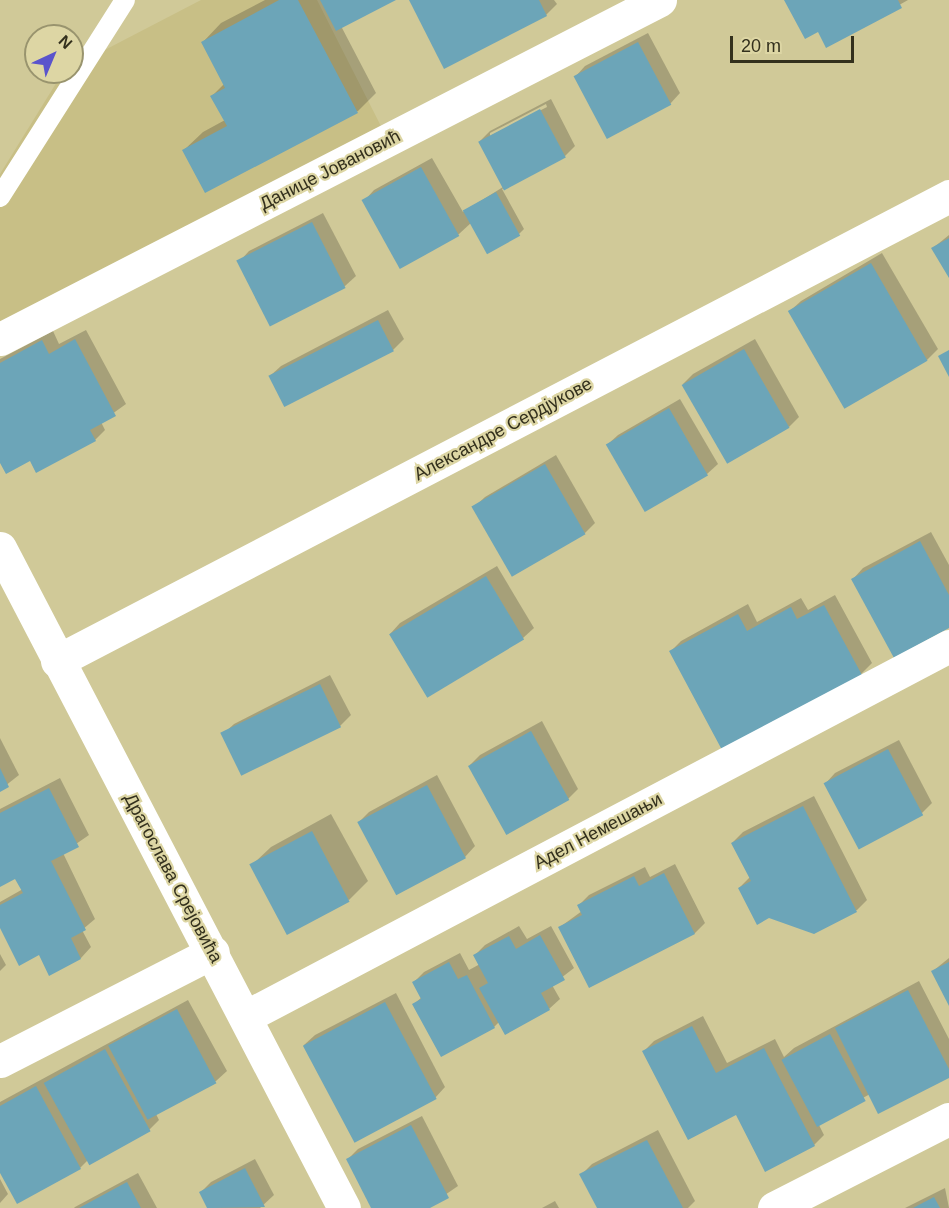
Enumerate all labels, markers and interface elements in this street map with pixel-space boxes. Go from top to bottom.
north arrow [24,24,84,84]
scale bar [733,24,858,62]
text: N [55,32,76,52]
text: 20 m [741,36,781,56]
street label: Данице Јовановић [256,125,404,215]
street label: Александре Сердјукове [410,373,596,485]
street label: Адел Немешањи [530,788,666,874]
street label: Драгослава Срејовића [119,790,227,966]

